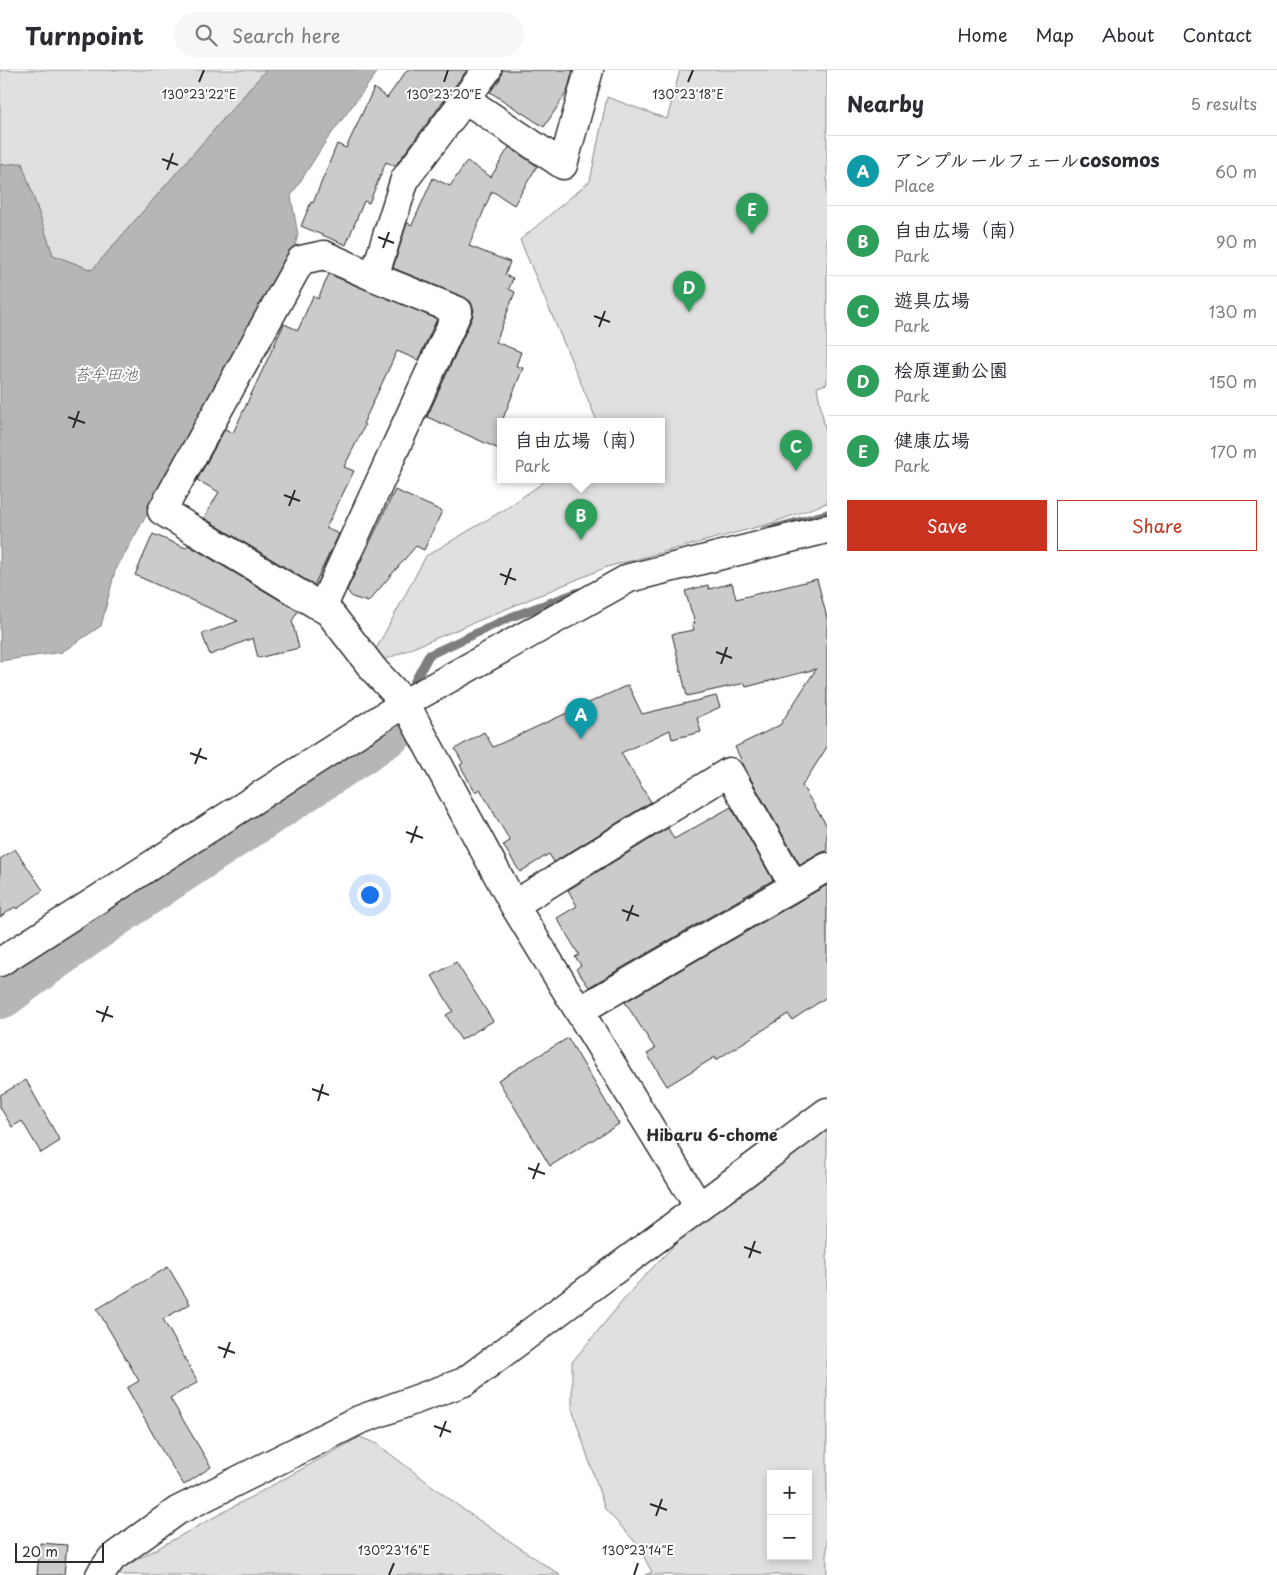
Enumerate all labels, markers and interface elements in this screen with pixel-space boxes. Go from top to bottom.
search box [174,12,524,57]
text: Turnpoint [25,17,144,53]
icon: search [192,21,220,49]
text: Search here [232,21,341,49]
text: Home [957,21,1007,48]
text: Map [1035,21,1074,48]
text: About [1102,21,1154,48]
text: Contact [1182,21,1252,48]
text: 130°23'22"E [162,85,236,103]
text: 130°23'20"E [406,85,482,103]
text: 130°23'18"E [652,85,724,103]
text: Nearby [847,87,924,119]
text: 5 results [1190,91,1257,115]
text: アンプルールフェールcosomos [894,145,1160,173]
text: A [857,159,869,183]
text: 60 m [1215,159,1257,183]
text: Place [894,173,935,197]
pin: E [736,193,768,234]
text: 自由広場（南） [894,215,1027,243]
text: B [858,229,868,253]
text: 90 m [1216,229,1257,253]
text: Park [894,243,930,267]
pin: D [673,271,705,312]
text: 遊具広場 [894,285,970,313]
text: C [857,299,869,323]
text: 130 m [1209,299,1257,323]
text: Park [894,313,930,337]
text: 桧原運動公園 [894,355,1008,383]
water label: 苔牟田池 [74,361,139,385]
text: D [857,369,869,393]
text: 150 m [1209,369,1257,393]
text: Park [894,383,930,407]
popup [497,418,665,483]
text: 自由広場（南） [514,425,648,453]
text: 健康広場 [894,425,970,453]
pin: C [780,430,812,471]
text: E [858,439,868,463]
text: 170 m [1211,439,1257,463]
text: Park [514,453,550,477]
text: Park [894,453,930,477]
pin: B [565,499,597,540]
button: Save [847,500,1047,551]
button: Share [1057,500,1257,551]
pin: A [565,698,597,739]
your location [357,882,383,908]
district label: Hibaru 6-chome [646,1122,778,1146]
map controls [767,1470,812,1560]
button: + [767,1470,812,1515]
button: − [767,1515,812,1560]
scale bar [15,1540,104,1563]
text: 20 m [22,1541,58,1562]
text: 130°23'16"E [358,1541,430,1559]
text: 130°23'14"E [602,1541,674,1559]

